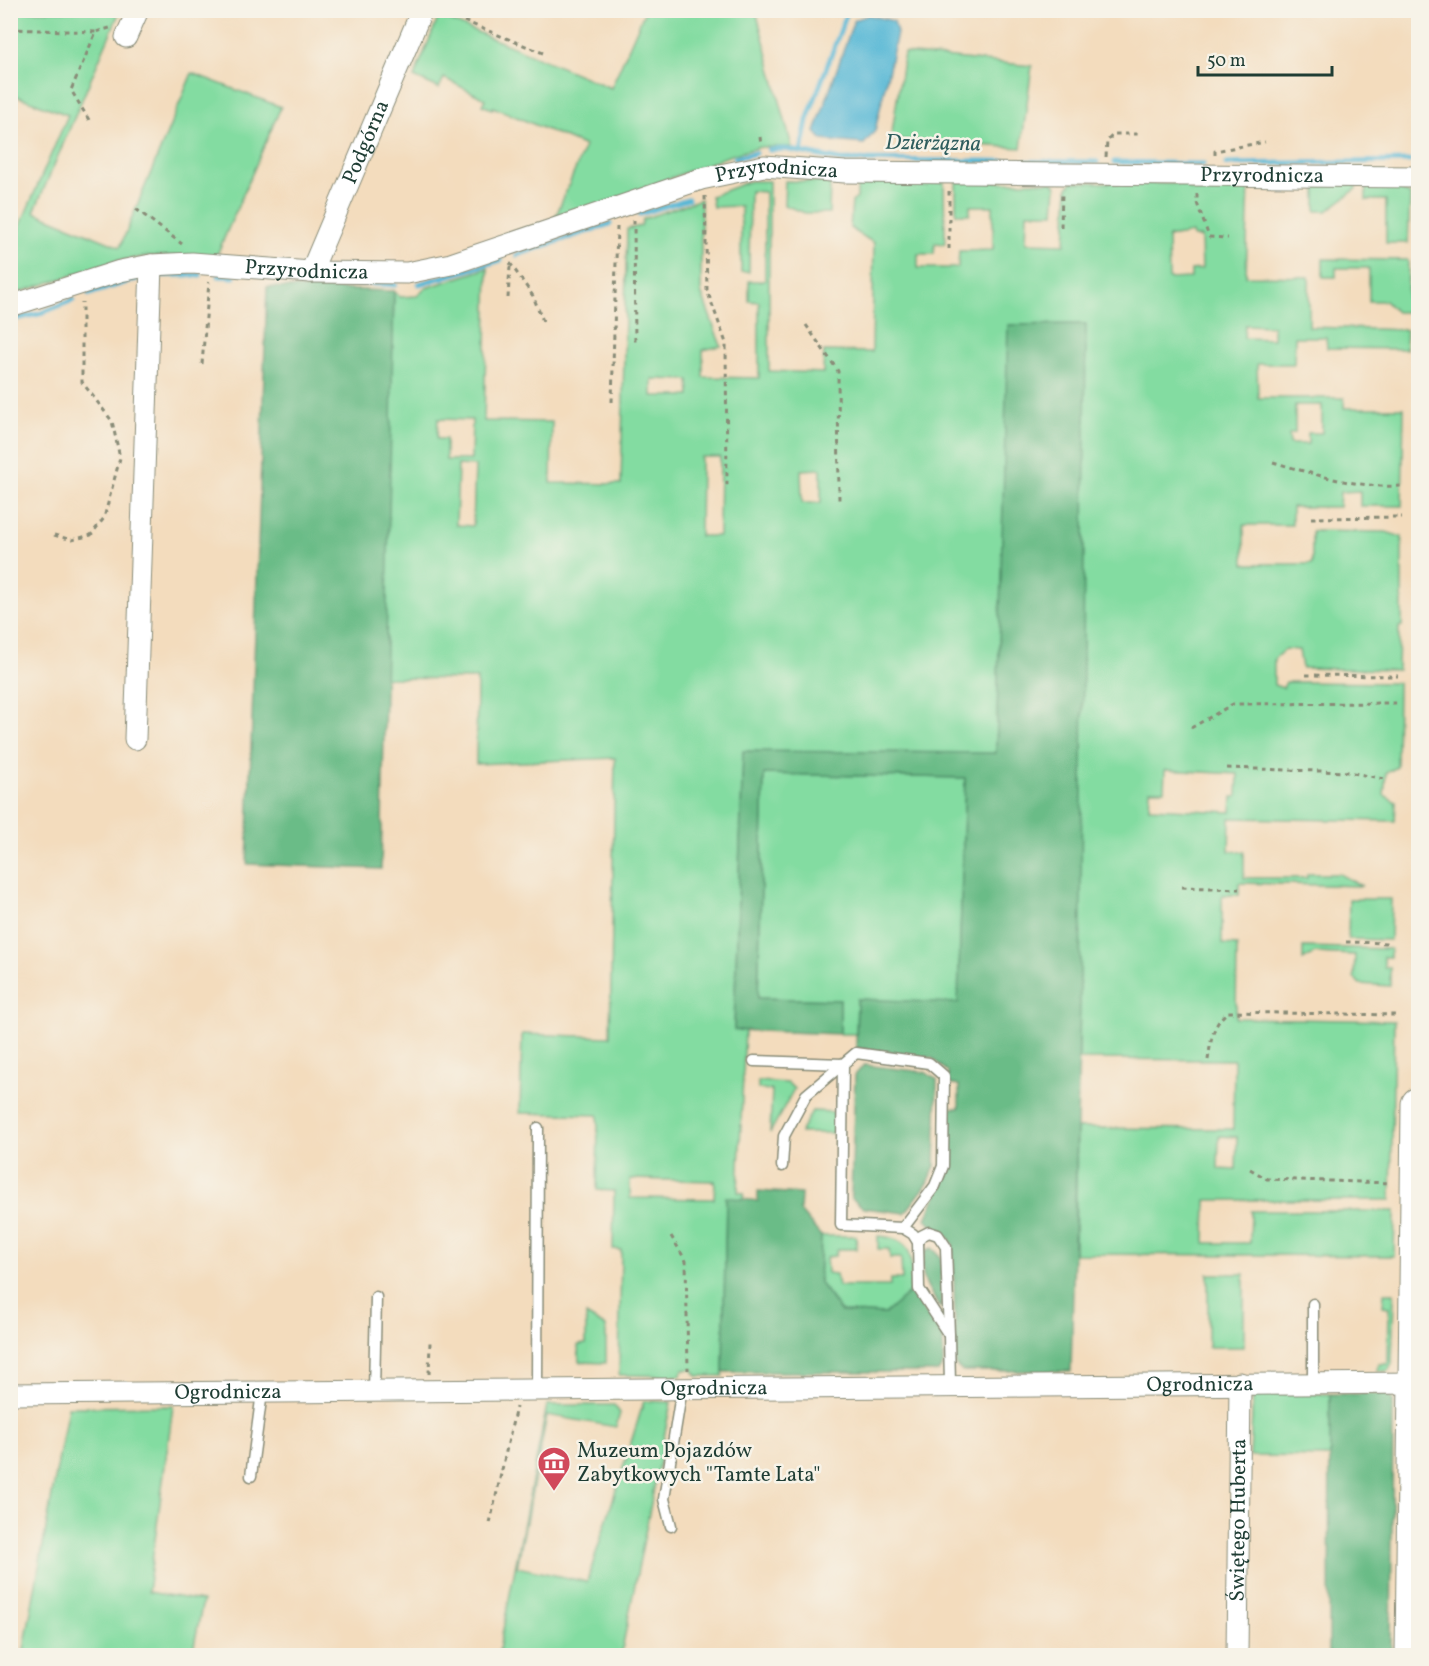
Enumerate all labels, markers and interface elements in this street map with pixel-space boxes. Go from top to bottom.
scale bar [1198,39,1332,77]
text: 50 m [1207,49,1246,74]
street label: Podgórna [335,96,397,189]
water label: Dzierżązna [885,128,981,160]
street label: Przyrodnicza [712,151,839,190]
street label: Przyrodnicza [1200,161,1324,191]
street label: Przyrodnicza [244,253,369,287]
street label: Ogrodnicza [1146,1370,1254,1400]
street label: Ogrodnicza [660,1374,768,1403]
street label: Ogrodnicza [174,1377,282,1407]
place label: Muzeum Pojazdów Zabytkowych "Tamte Lata" [577,1437,820,1490]
street label: Świętego Huberta [1223,1438,1254,1602]
museum icon: Muzeum Pojazdów Zabytkowych "Tamte Lata" [536,1445,572,1492]

